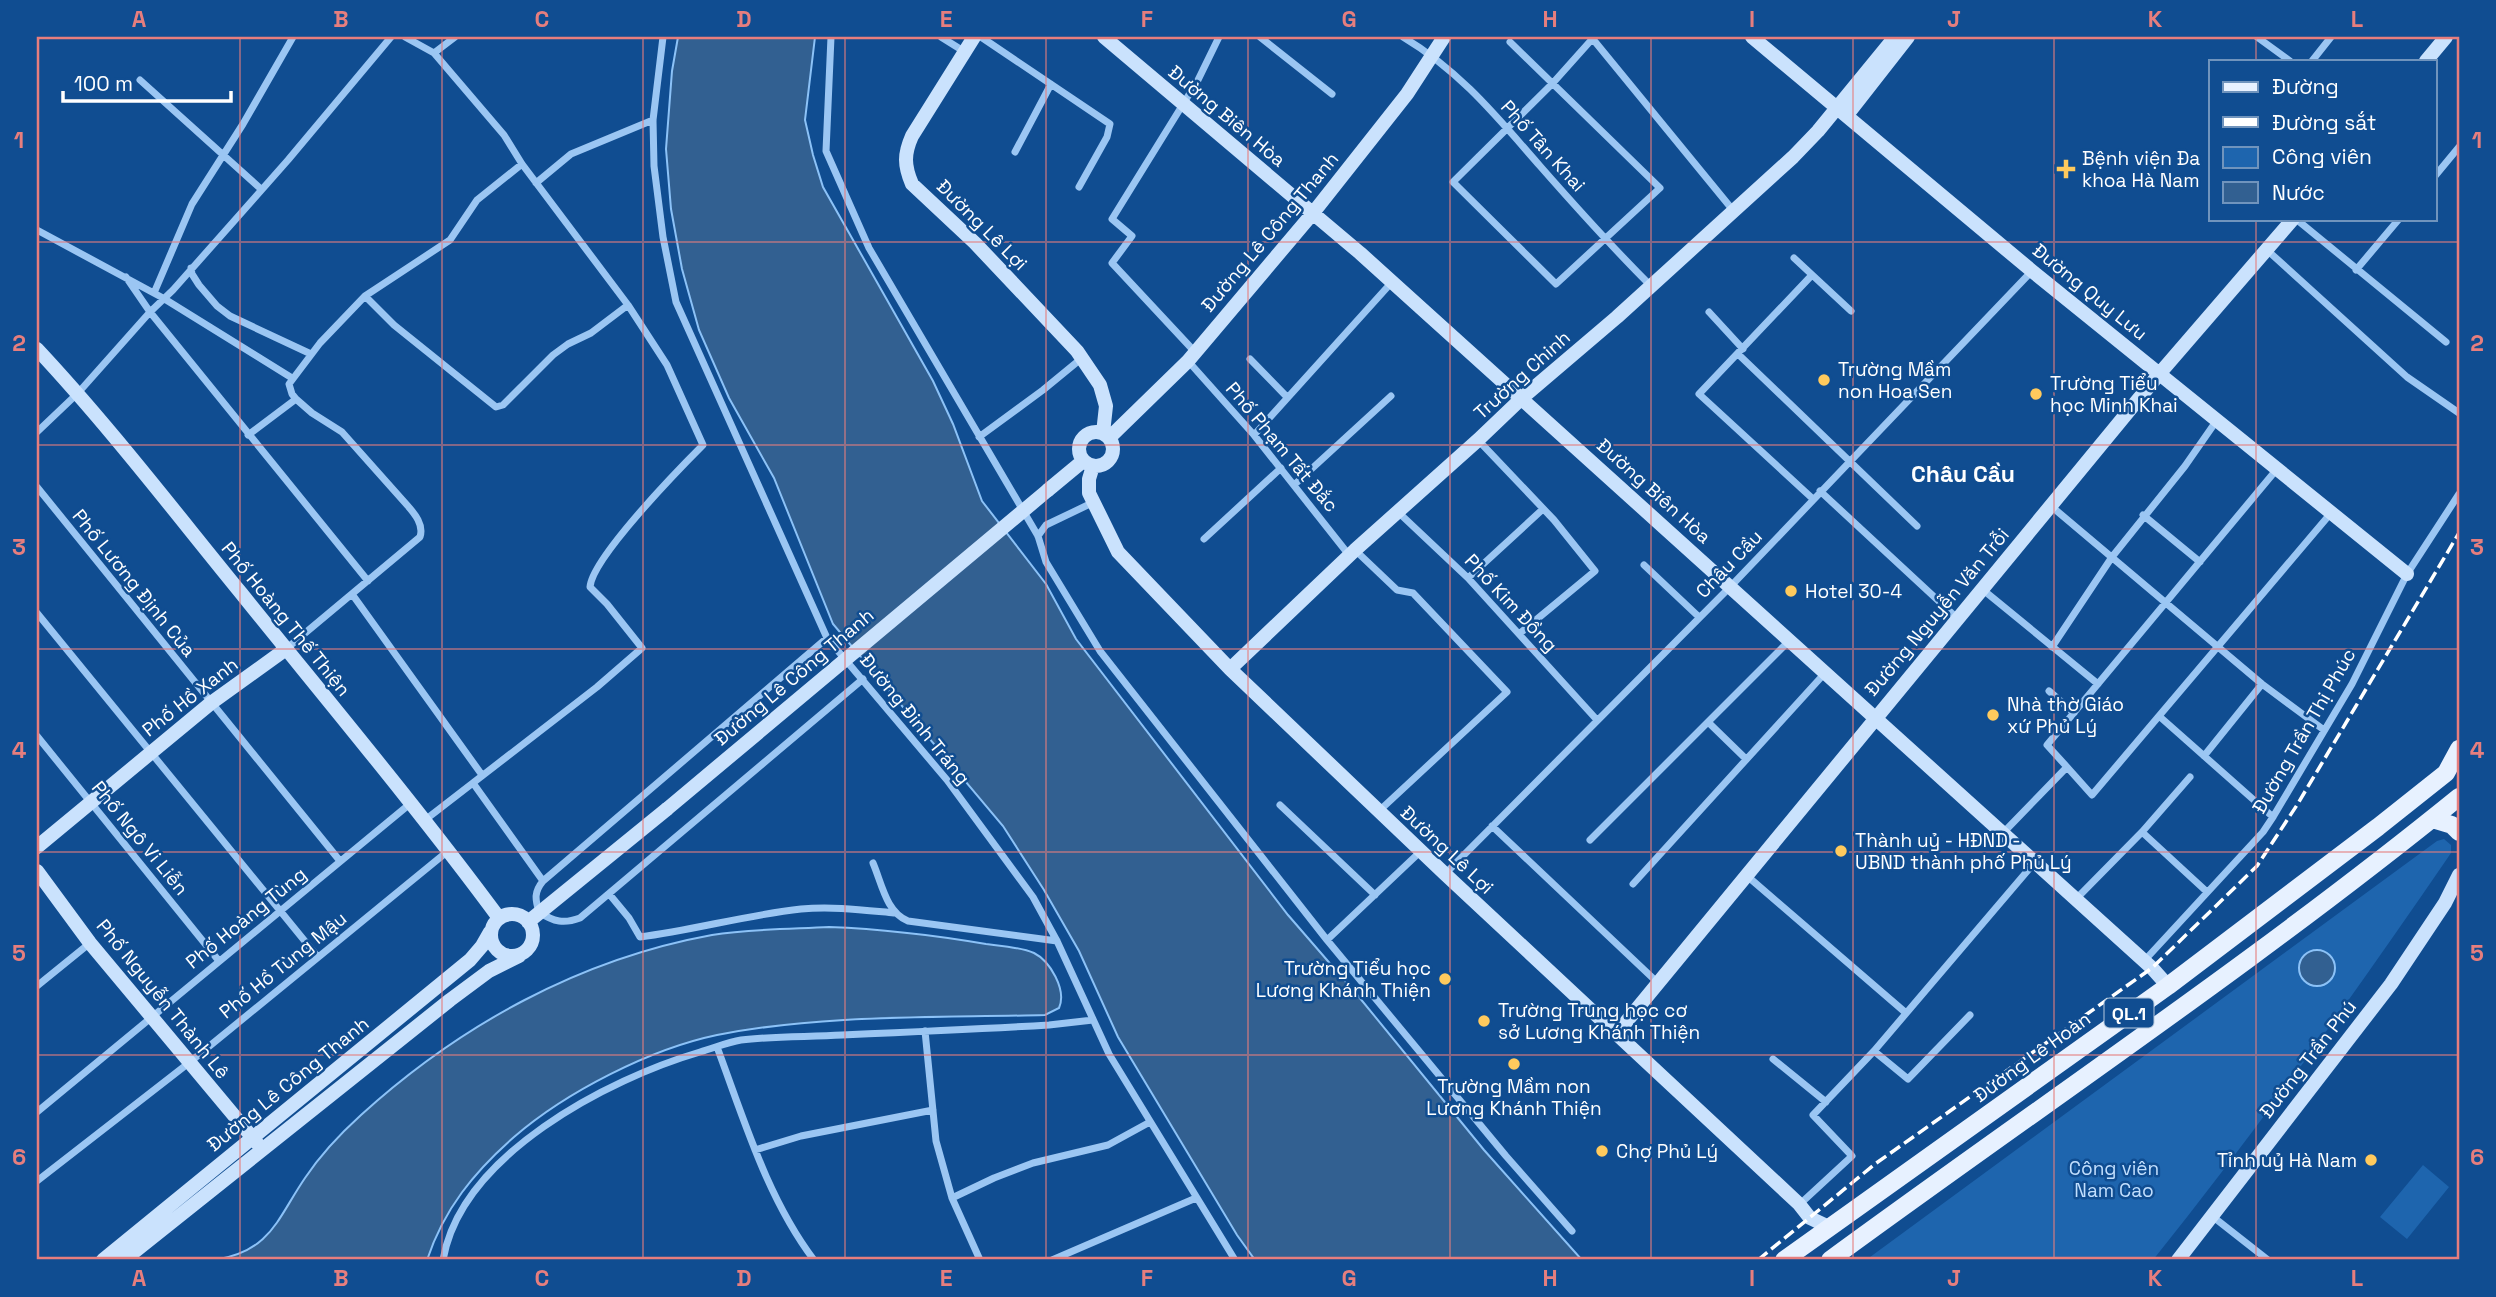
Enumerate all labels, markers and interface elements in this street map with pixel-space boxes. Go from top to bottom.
text: A [132,4,147,34]
text: B [333,4,349,34]
text: C [535,4,549,34]
text: D [736,4,752,34]
text: E [940,4,952,34]
text: F [1141,4,1153,34]
text: G [1341,4,1357,34]
text: H [1542,4,1558,34]
text: I [1749,4,1755,34]
text: J [1947,4,1961,34]
text: K [2148,4,2163,34]
text: L [2351,4,2363,34]
scale bar [63,60,231,104]
street label: Đường Biên Hòa [1163,60,1291,172]
legend [2209,60,2436,220]
text: 100 m [74,70,133,97]
text: Đường [2272,73,2339,100]
street label: Phố Tân Khai [1495,95,1591,197]
text: Đường sắt [2272,109,2376,136]
text: 1 [14,125,24,155]
text: 1 [2472,125,2482,155]
text: Công viên [2272,143,2372,170]
place label: Bệnh viện Đa khoa Hà Nam [2082,146,2200,193]
street label: Đường Lê Công Thanh [1196,147,1344,317]
marker: Bệnh viện Đa khoa Hà Nam [2056,159,2076,179]
street label: Đường Lê Lợi [931,174,1033,276]
text: Nước [2272,179,2325,206]
street label: Đường Quy Lưu [2027,238,2153,346]
street label: Trường Chinh [1469,325,1575,425]
text: 2 [12,328,26,358]
text: 2 [2470,328,2484,358]
place label: Trường Mầm non Hoa Sen [1838,357,1952,404]
place label: Trường Tiểu học Minh Khai [2050,371,2178,418]
marker: Trường Mầm non Hoa Sen [1816,372,1832,388]
street label: Phố Phạm Tất Đắc [1220,377,1344,517]
marker: Trường Tiểu học Minh Khai [2028,386,2044,402]
street label: Đường Biên Hòa [1592,433,1716,549]
district label: Châu Cầu [1911,459,2015,489]
street label: Phố Lương Định Của [67,504,201,662]
street label: Đường Nguyễn Văn Trỗi [1859,523,2015,701]
street label: Châu Cầu [1690,525,1768,603]
text: 3 [12,532,26,562]
text: 3 [2470,532,2484,562]
street label: Phố Hoàng Thế Thiện [216,537,356,701]
street label: Phố Kim Đồng [1459,549,1563,657]
place label: Hotel 30-4 [1805,579,1902,604]
marker: Hotel 30-4 [1783,583,1799,599]
street label: Đường Lê Công Thanh [709,603,879,751]
street label: Đường Trần Thị Phúc [2247,644,2361,818]
street label: Đường Đinh Tráng [854,648,976,790]
street label: Phố Hồ Xanh [137,652,243,742]
place label: Nhà thờ Giáo xứ Phủ Lý [2007,692,2124,739]
marker: Nhà thờ Giáo xứ Phủ Lý [1985,707,2001,723]
text: 4 [12,735,27,765]
text: 4 [2470,735,2485,765]
street label: Phố Ngô Vi Liễn [86,776,194,900]
street label: Đường Lê Lợi [1395,800,1499,900]
place label: Thành uỷ - HĐND - UBND thành phố Phủ Lý [1855,828,2072,875]
marker: Thành uỷ - HĐND - UBND thành phố Phủ Lý [1833,843,1849,859]
street label: Phố Hoàng Tùng [181,862,311,974]
street label: Phố Hồ Tùng Mậu [214,906,352,1024]
street label: Phố Nguyễn Thành Lê [91,914,235,1084]
text: 5 [12,938,26,968]
text: 5 [2470,938,2484,968]
place label: Trường Tiểu học Lương Khánh Thiện [1256,956,1431,1003]
marker: Trường Tiểu học Lương Khánh Thiện [1437,971,1453,987]
street label: Đường Trần Phú [2254,995,2362,1123]
place label: Trường Trung học cơ sở Lương Khánh Thiện [1498,998,1700,1045]
road number: QL.1 [2104,998,2154,1028]
street label: Đường Lê Hoàn [1969,1006,2095,1108]
street label: Đường Lê Công Thanh [202,1011,374,1157]
marker: Trường Trung học cơ sở Lương Khánh Thiện [1476,1013,1492,1029]
marker: Trường Mầm non Lương Khánh Thiện [1506,1056,1522,1072]
place label: Trường Mầm non Lương Khánh Thiện [1426,1074,1602,1121]
place label: Chợ Phủ Lý [1616,1139,1718,1164]
text: 6 [12,1142,26,1172]
text: 6 [2470,1142,2484,1172]
marker: Chợ Phủ Lý [1594,1143,1610,1159]
place label: Tỉnh uỷ Hà Nam [2217,1148,2357,1173]
marker: Tỉnh uỷ Hà Nam [2363,1152,2379,1168]
park label: Công viên Nam Cao [2069,1156,2159,1203]
text: A [132,1263,147,1293]
text: B [333,1263,349,1293]
text: C [535,1263,549,1293]
text: D [736,1263,752,1293]
text: E [940,1263,952,1293]
text: F [1141,1263,1153,1293]
text: G [1341,1263,1357,1293]
text: H [1542,1263,1558,1293]
text: I [1749,1263,1755,1293]
text: J [1947,1263,1961,1293]
text: K [2148,1263,2163,1293]
text: L [2351,1263,2363,1293]

